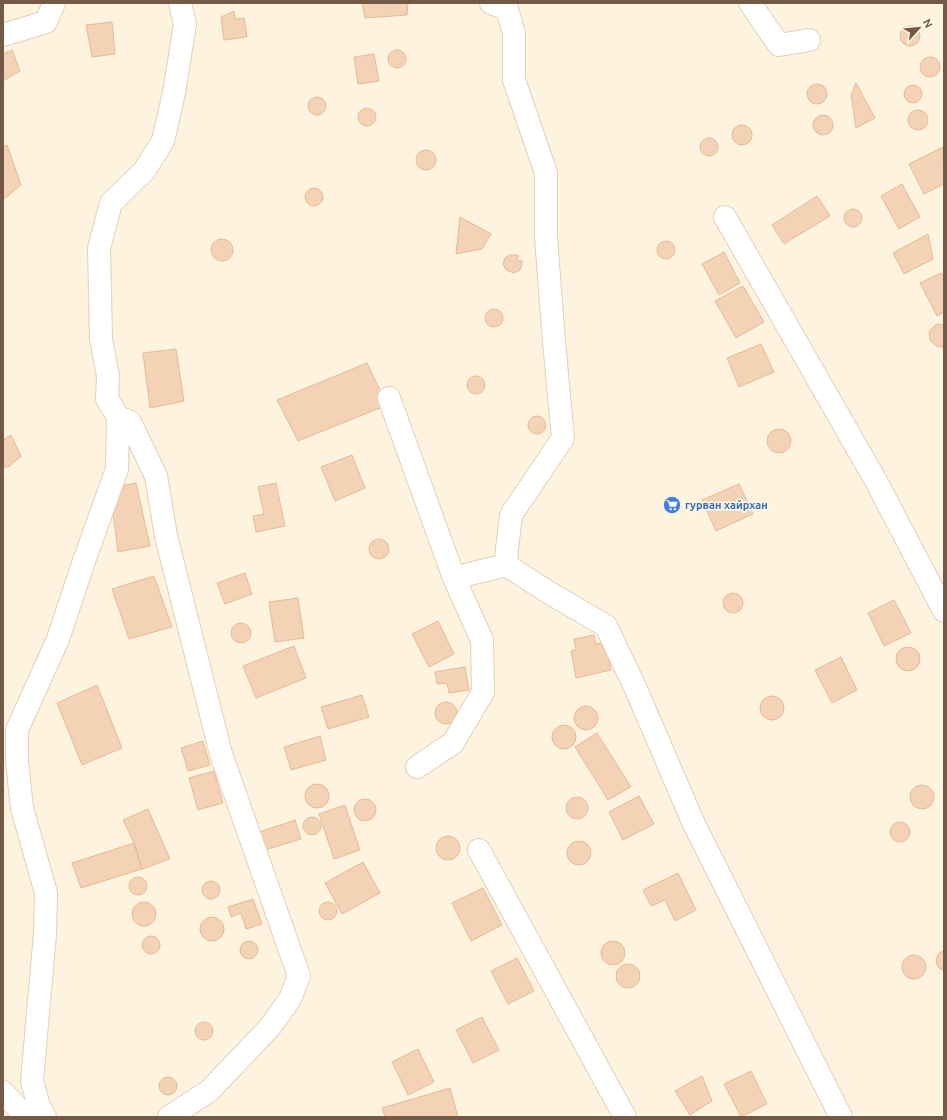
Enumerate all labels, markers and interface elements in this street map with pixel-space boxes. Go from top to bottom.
north arrow [899,8,939,48]
text: N [921,17,935,30]
supermarket icon: гурван хайрхан [662,495,682,515]
place label: гурван хайрхан [685,499,768,511]

